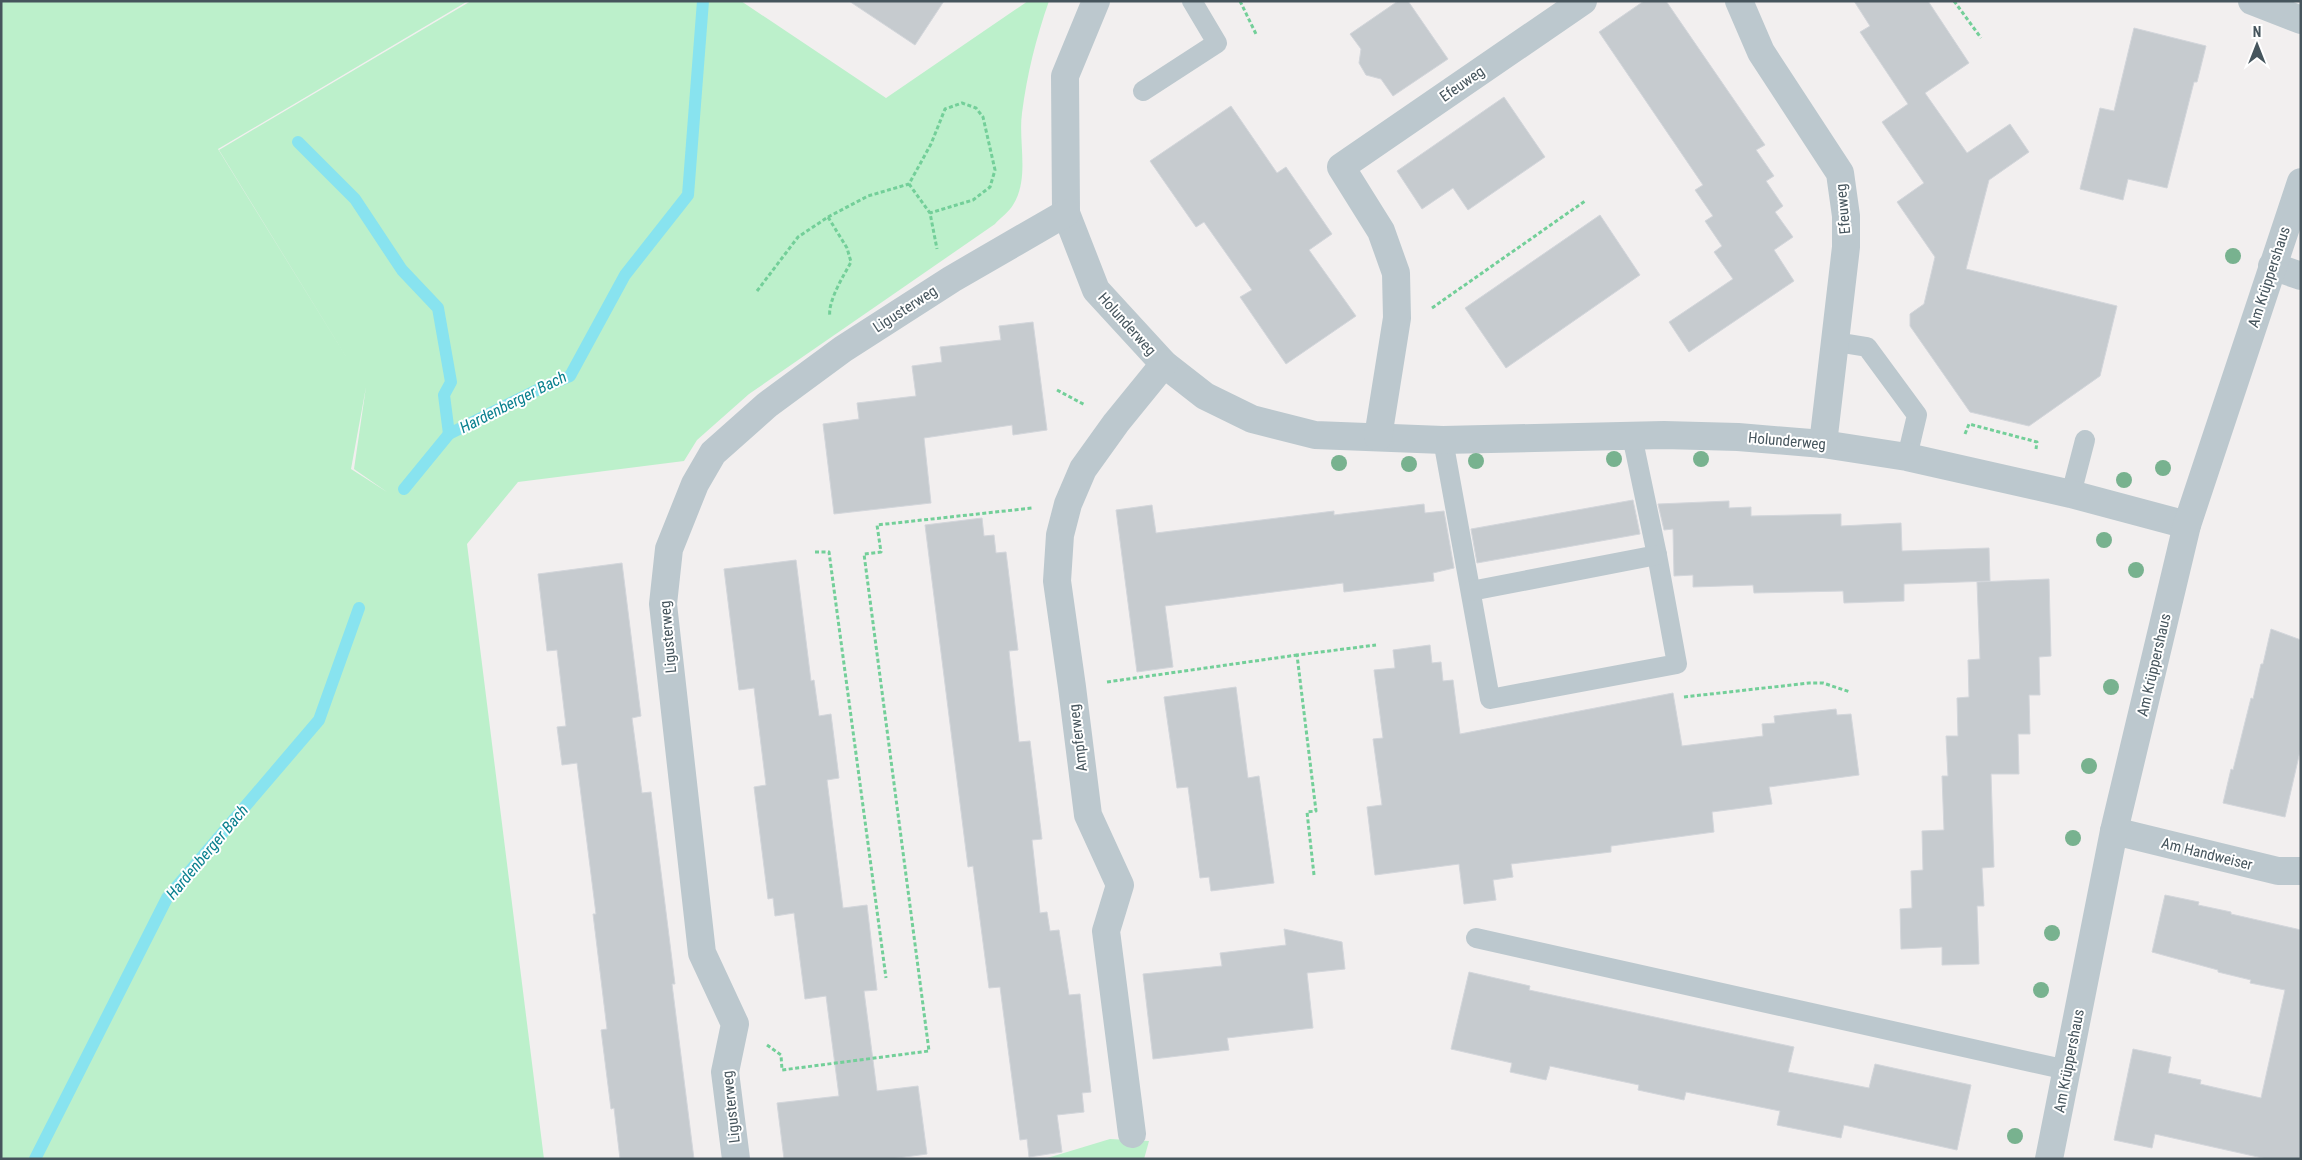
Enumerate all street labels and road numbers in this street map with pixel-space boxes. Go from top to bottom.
street label: Efeuweg [1436,62,1488,106]
street label: Efeuweg [1832,183,1854,235]
street label: Am Krüppershaus [2244,224,2294,330]
street label: Ligusterweg [870,282,940,336]
street label: Holunderweg [1094,289,1160,359]
street label: Holunderweg [1747,429,1827,453]
street label: Ligusterweg [656,600,680,674]
street label: Am Krüppershaus [2133,612,2175,718]
street label: Ampferweg [1065,703,1091,773]
street label: Am Handweiser [2160,834,2255,874]
street label: Am Krüppershaus [2050,1008,2088,1114]
street label: Ligusterweg [718,1070,744,1144]

